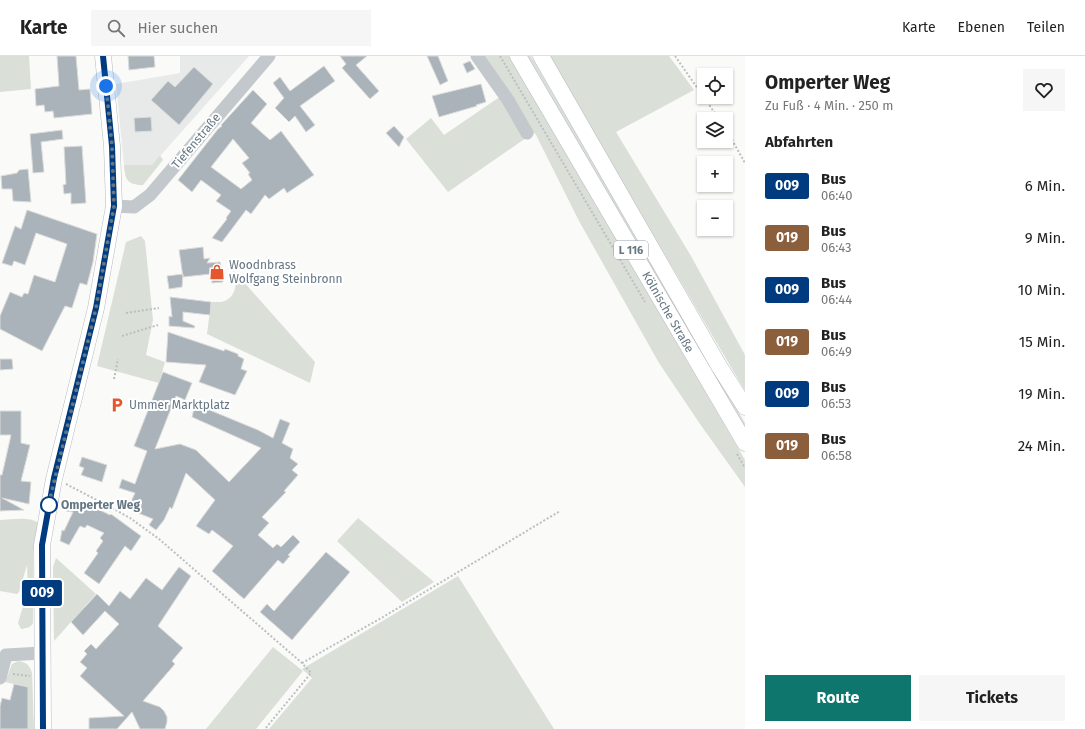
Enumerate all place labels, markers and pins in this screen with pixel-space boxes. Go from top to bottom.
place label: Woodnbrass Wolfgang Steinbronn [229,258,342,286]
shop icon: Woodnbrass Wolfgang Steinbronn [208,263,226,281]
parking icon: Ummer Marktplatz [108,396,126,414]
place label: Ummer Marktplatz [129,398,230,412]
marker: Omperter Weg [40,496,58,514]
place label: Omperter Weg [61,498,140,512]

